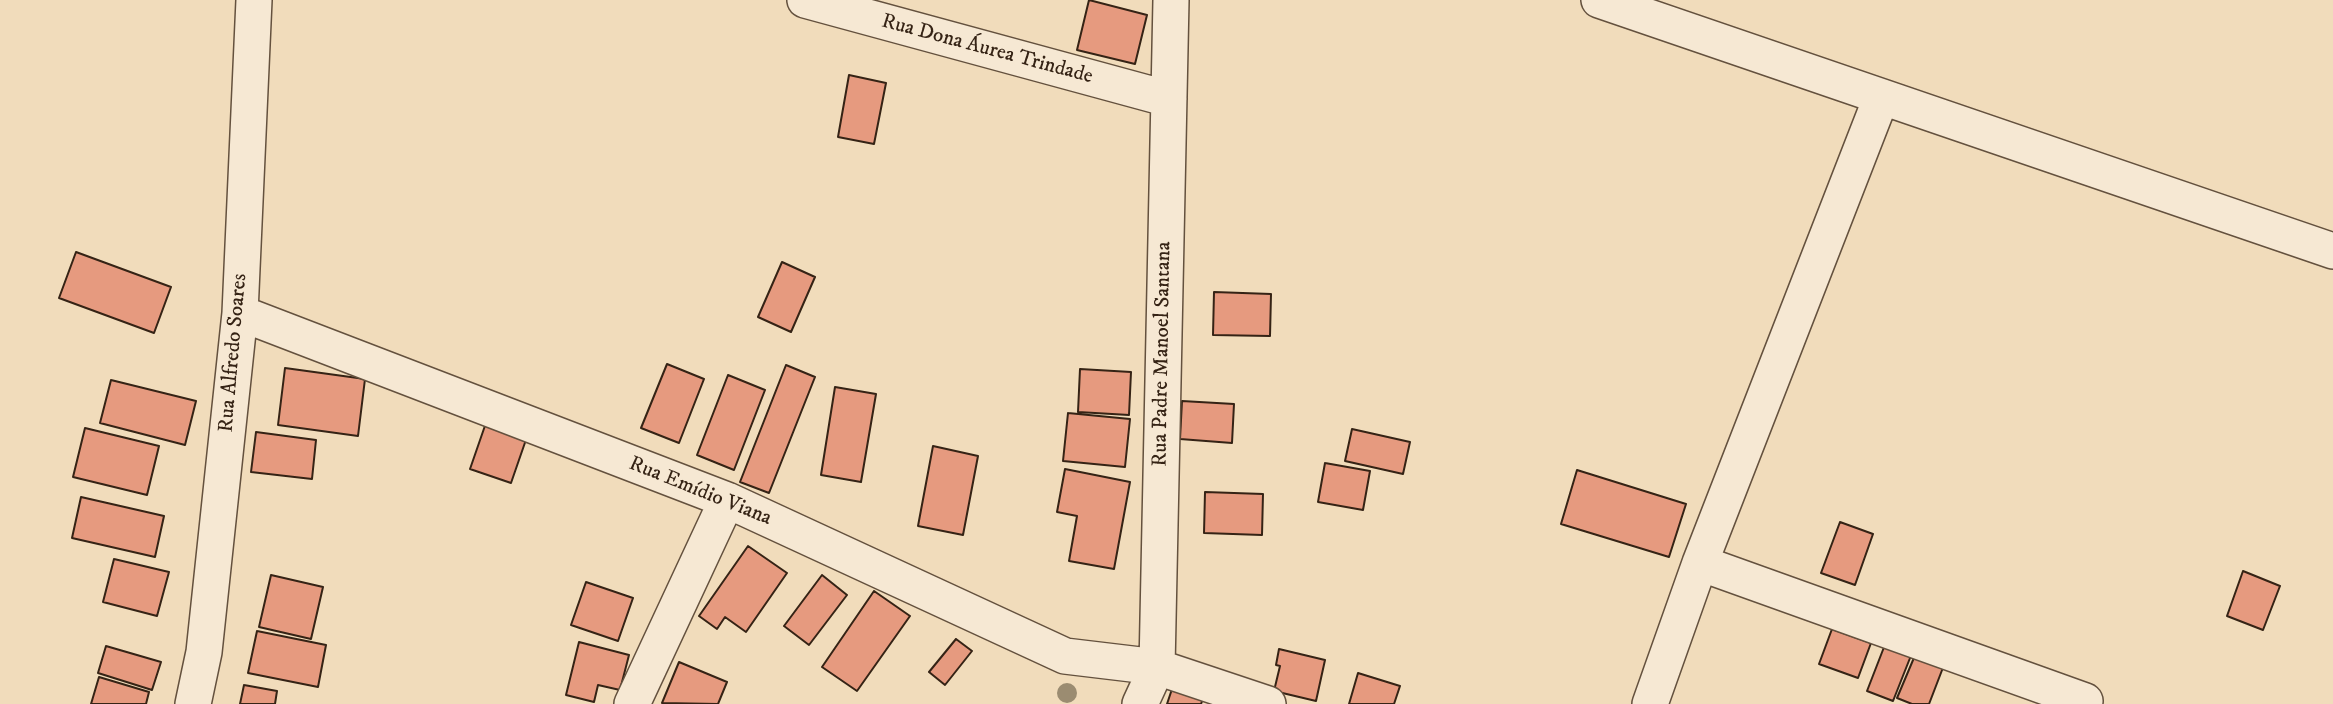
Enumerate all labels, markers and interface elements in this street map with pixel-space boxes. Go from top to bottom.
street label: Rua Dona Áurea Trindade [879,10,1095,90]
street label: Rua Padre Manoel Santana [1148,241,1178,467]
street label: Rua Alfredo Soares [215,273,253,433]
street label: Rua Emídio Viana [625,452,775,532]

